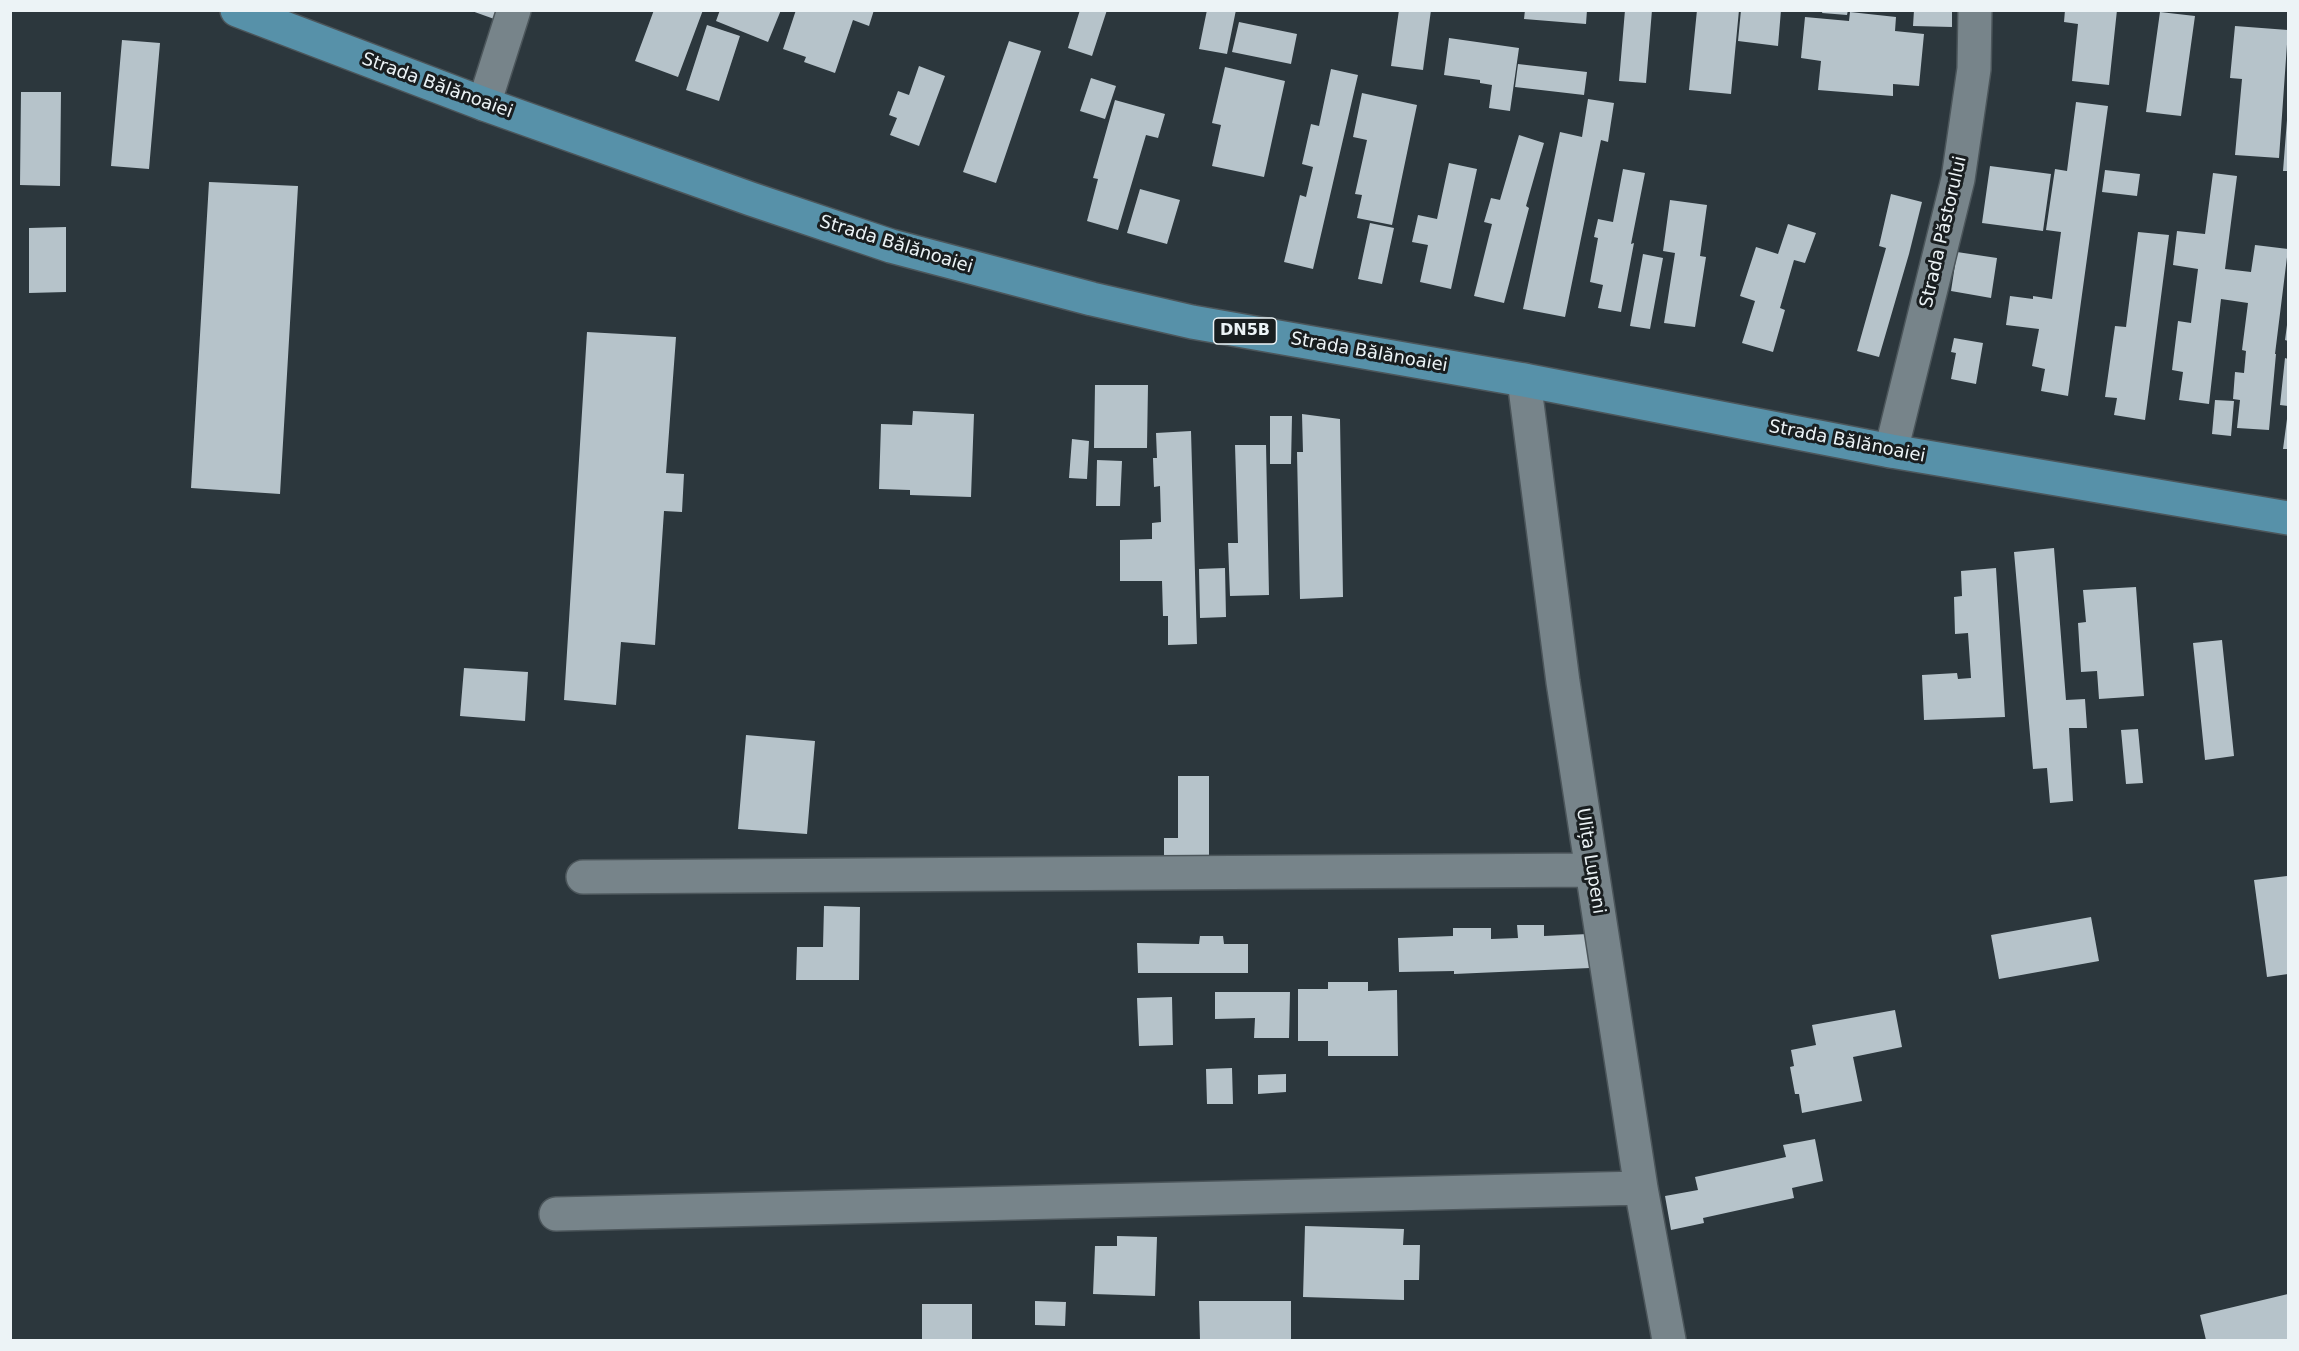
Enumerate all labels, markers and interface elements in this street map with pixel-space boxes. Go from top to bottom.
street label: Strada Bălănoaiei [359,49,515,123]
street label: Strada Păstorului [1916,154,1972,310]
street label: Strada Bălănoaiei [817,211,975,279]
road number: DN5B [1214,318,1276,344]
street label: Strada Bălănoaiei [1289,329,1449,377]
street label: Strada Bălănoaiei [1767,416,1927,468]
street label: Ulița Lupeni [1571,806,1609,916]

